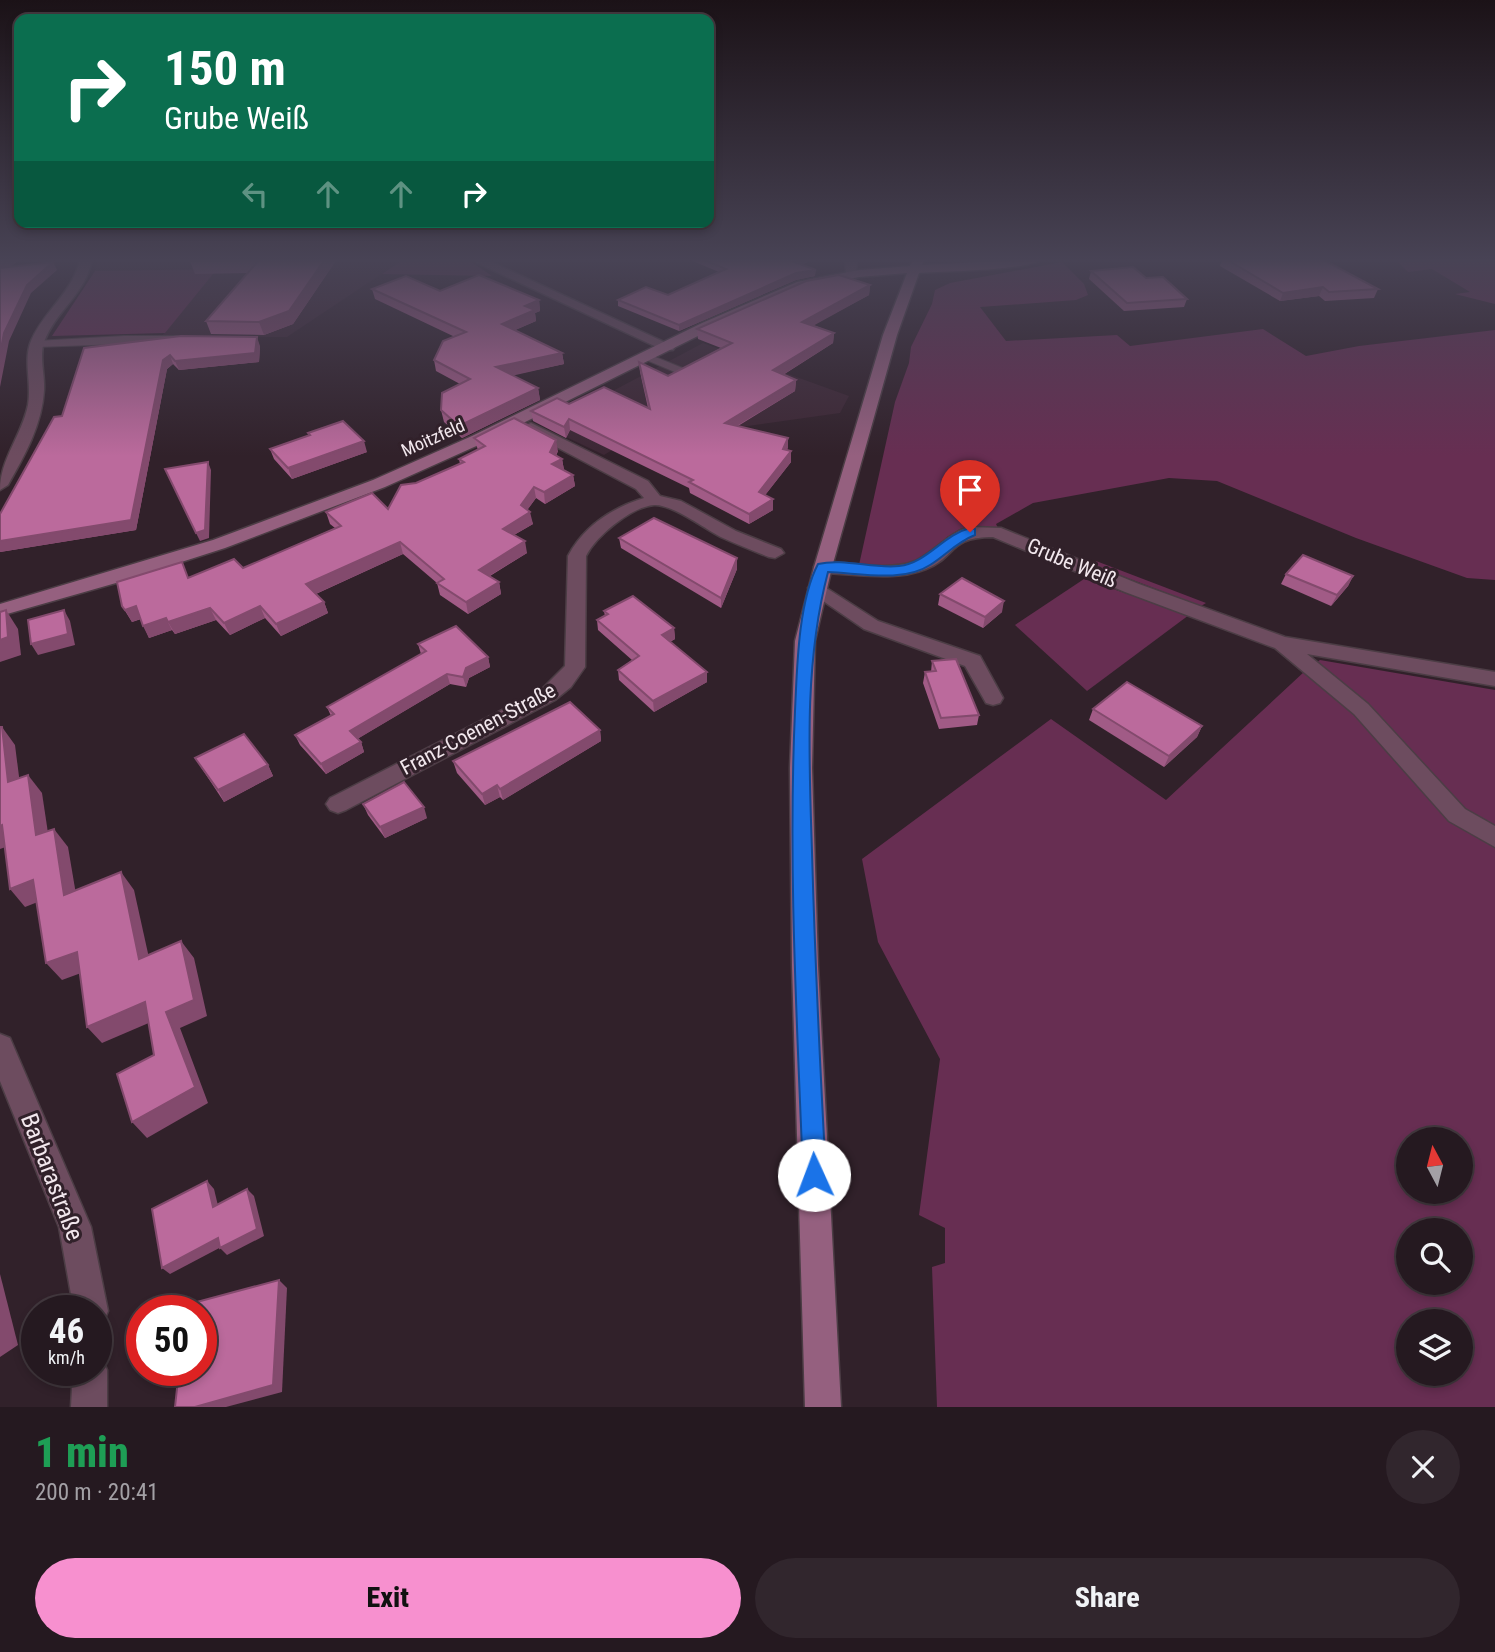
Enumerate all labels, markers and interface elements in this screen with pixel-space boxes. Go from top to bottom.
text: 150 m [164,40,286,97]
icon: right [49,42,140,133]
text: Grube Weiß [164,99,309,137]
icon: left [236,175,274,213]
icon: ahead [309,175,347,213]
icon: ahead [382,175,420,213]
icon: right [455,175,493,213]
street label: Moitzfeld [398,414,468,461]
pin [940,460,1000,532]
icon: arrive [951,471,989,509]
street label: Grube Weiß [1023,533,1121,593]
street label: Franz-Coenen-Straße [396,678,560,780]
street label: Barbarastraße [15,1110,89,1244]
north arrow [1396,1127,1474,1204]
map controls [1396,1127,1473,1386]
position arrow [777,1138,851,1212]
button: search [1396,1218,1473,1295]
speed limit sign: 50 [126,1295,217,1386]
button: layers [1396,1309,1473,1386]
text: 46 [49,1311,84,1352]
text: km/h [48,1347,85,1368]
text: 1 min [35,1428,129,1477]
button: close [1386,1430,1460,1504]
text: 200 m · 20:41 [35,1479,159,1506]
button: Exit [35,1558,741,1638]
button: Share [755,1558,1460,1638]

